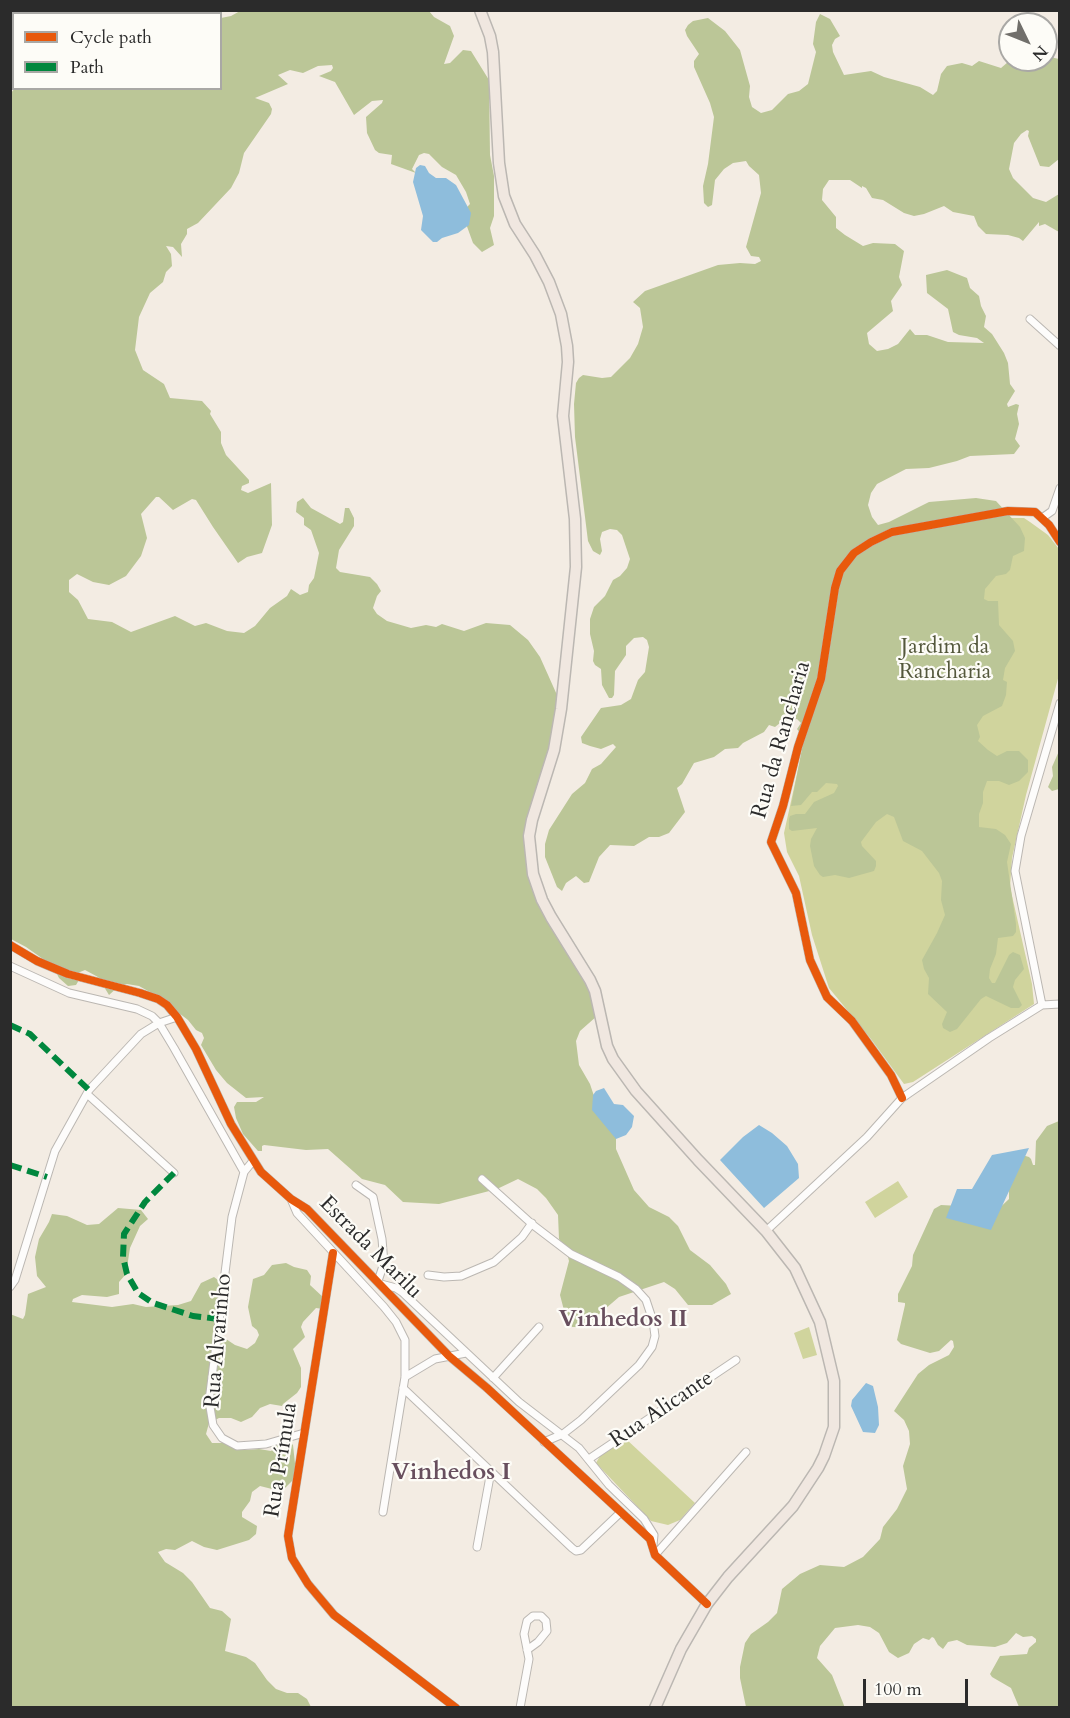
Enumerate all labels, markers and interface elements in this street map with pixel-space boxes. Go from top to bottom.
legend [12,12,222,90]
north arrow [998,12,1058,72]
text: Cycle path [70,25,152,50]
text: N [1027,40,1052,65]
text: Path [70,55,104,80]
park label: Jardim da Rancharia [899,635,991,686]
street label: Rua da Rancharia [747,658,817,822]
street label: Estrada Marilu [313,1191,427,1305]
street label: Rua Alvarinho [200,1272,238,1410]
district label: Vinhedos II [559,1306,687,1334]
street label: Rua Alicante [605,1366,719,1454]
street label: Rua Prímula [260,1401,304,1519]
district label: Vinhedos I [391,1459,511,1487]
scale bar [866,1667,971,1705]
text: 100 m [874,1677,922,1702]

